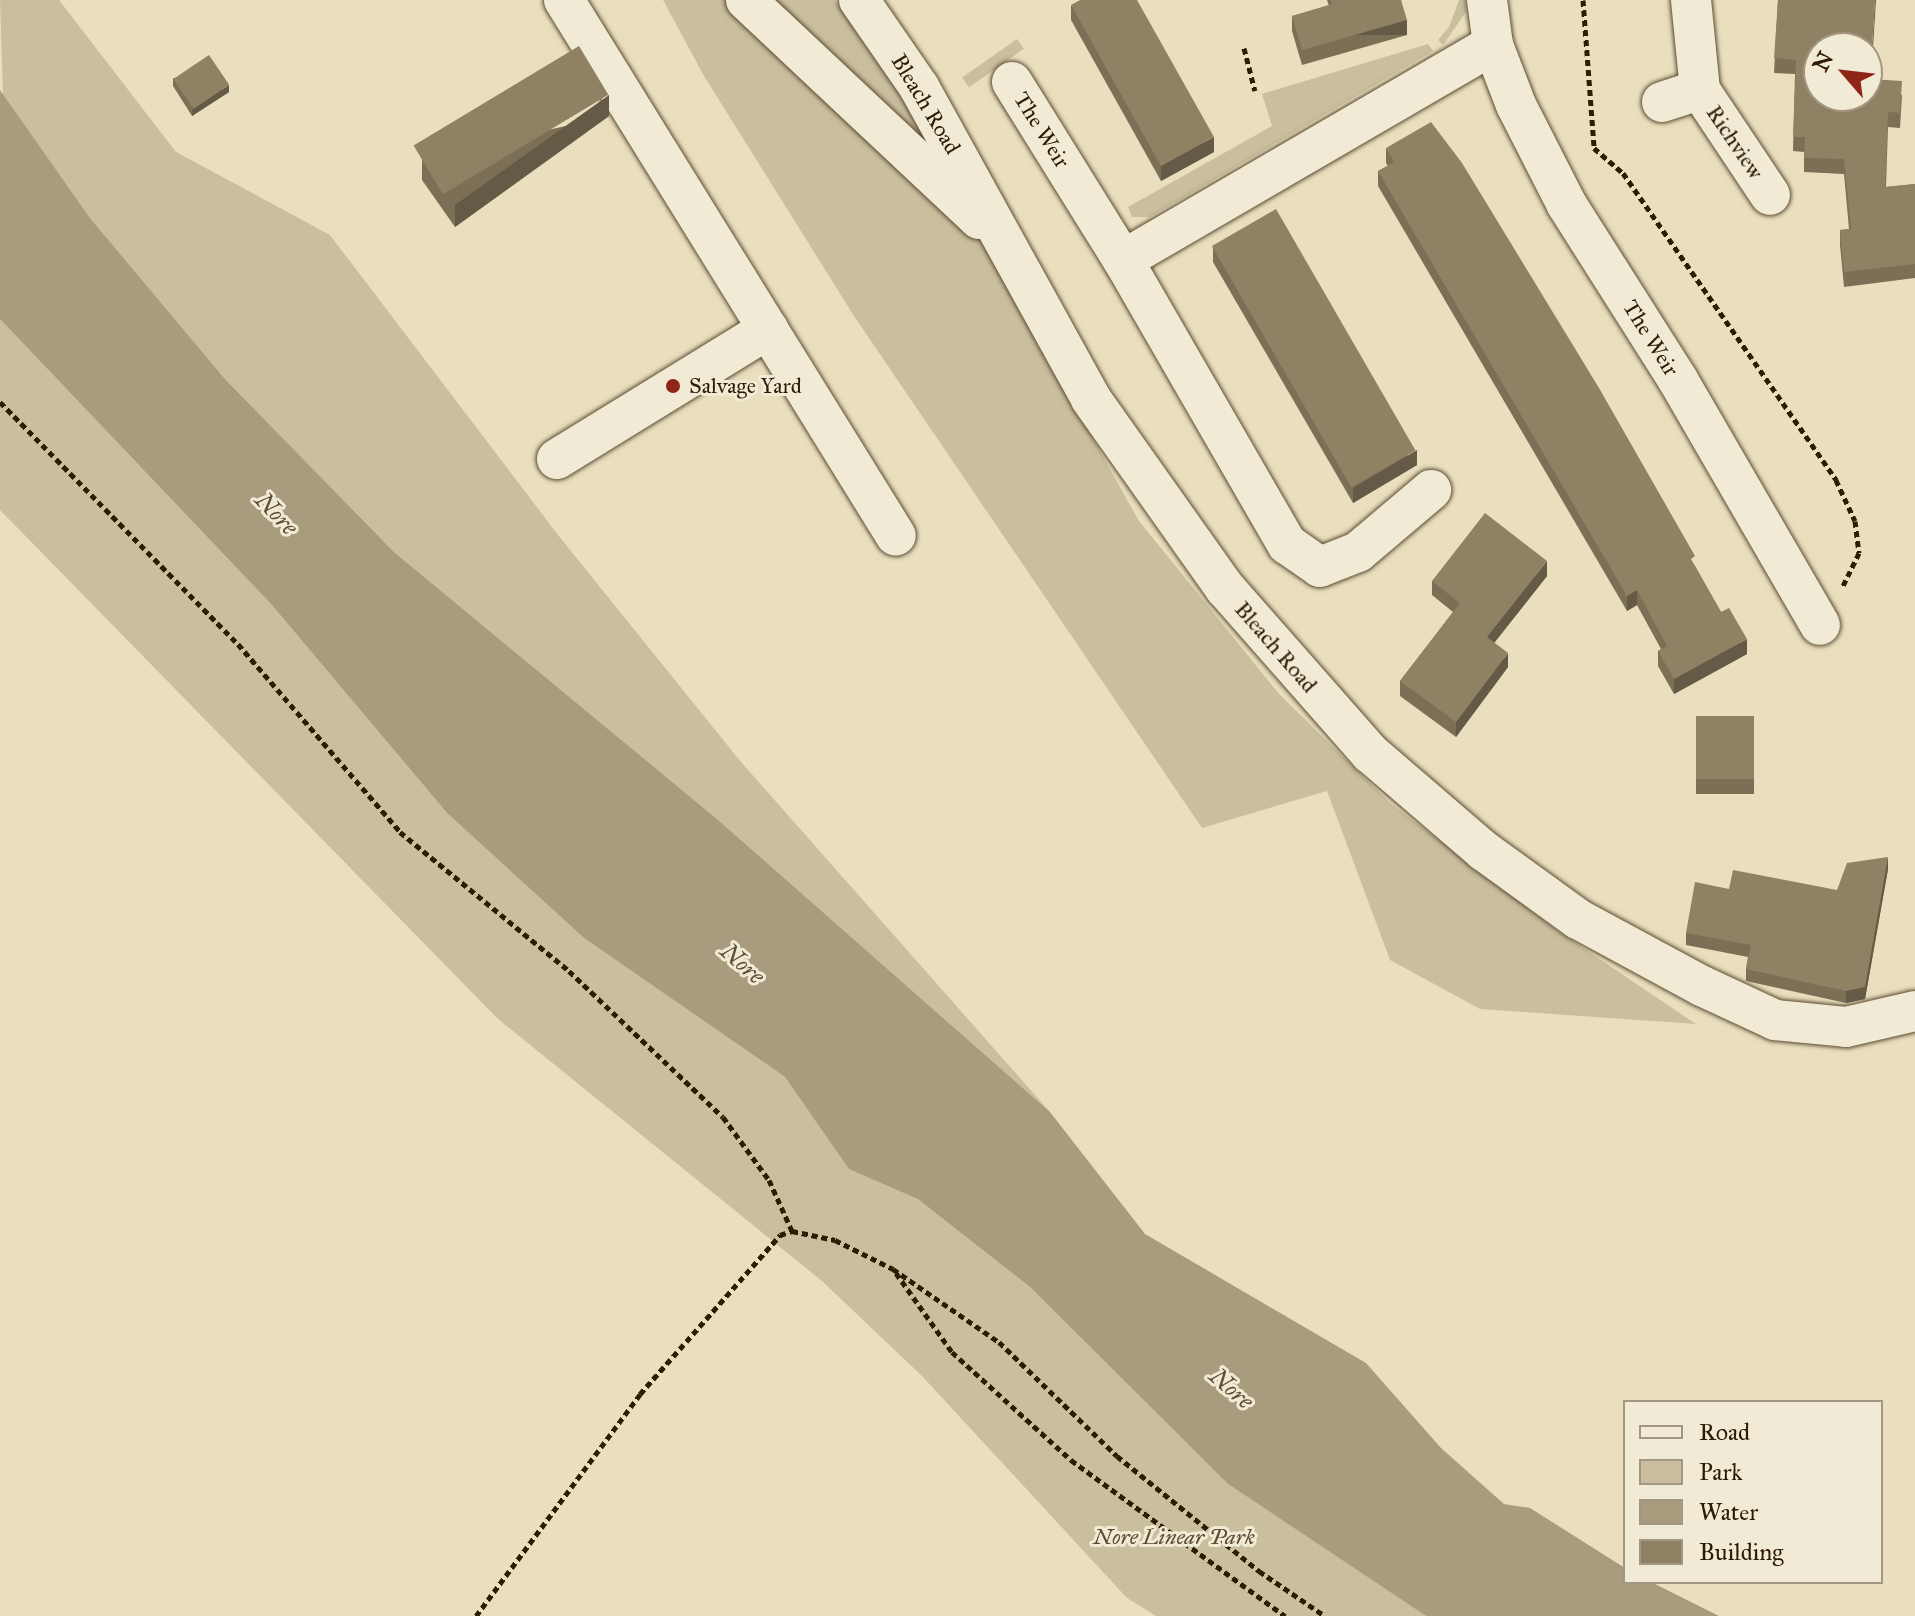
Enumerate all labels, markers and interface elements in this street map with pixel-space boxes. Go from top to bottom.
north arrow [1803,32,1883,112]
text: N [1807,47,1839,76]
street label: Bleach Road [886,49,966,159]
street label: The Weir [1008,87,1076,173]
street label: Richview [1701,100,1769,184]
street label: The Weir [1617,295,1685,381]
place label: Salvage Yard [689,373,802,399]
marker: Salvage Yard [664,377,682,395]
water label: Nore [249,486,303,542]
street label: Bleach Road [1229,596,1323,698]
water label: Nore [714,937,770,991]
water label: Nore [1203,1362,1259,1416]
legend [1623,1400,1883,1584]
text: Road [1699,1417,1750,1447]
text: Park [1699,1457,1742,1487]
text: Water [1699,1497,1758,1527]
park label: Nore Linear Park [1093,1524,1255,1550]
text: Building [1699,1537,1784,1567]

